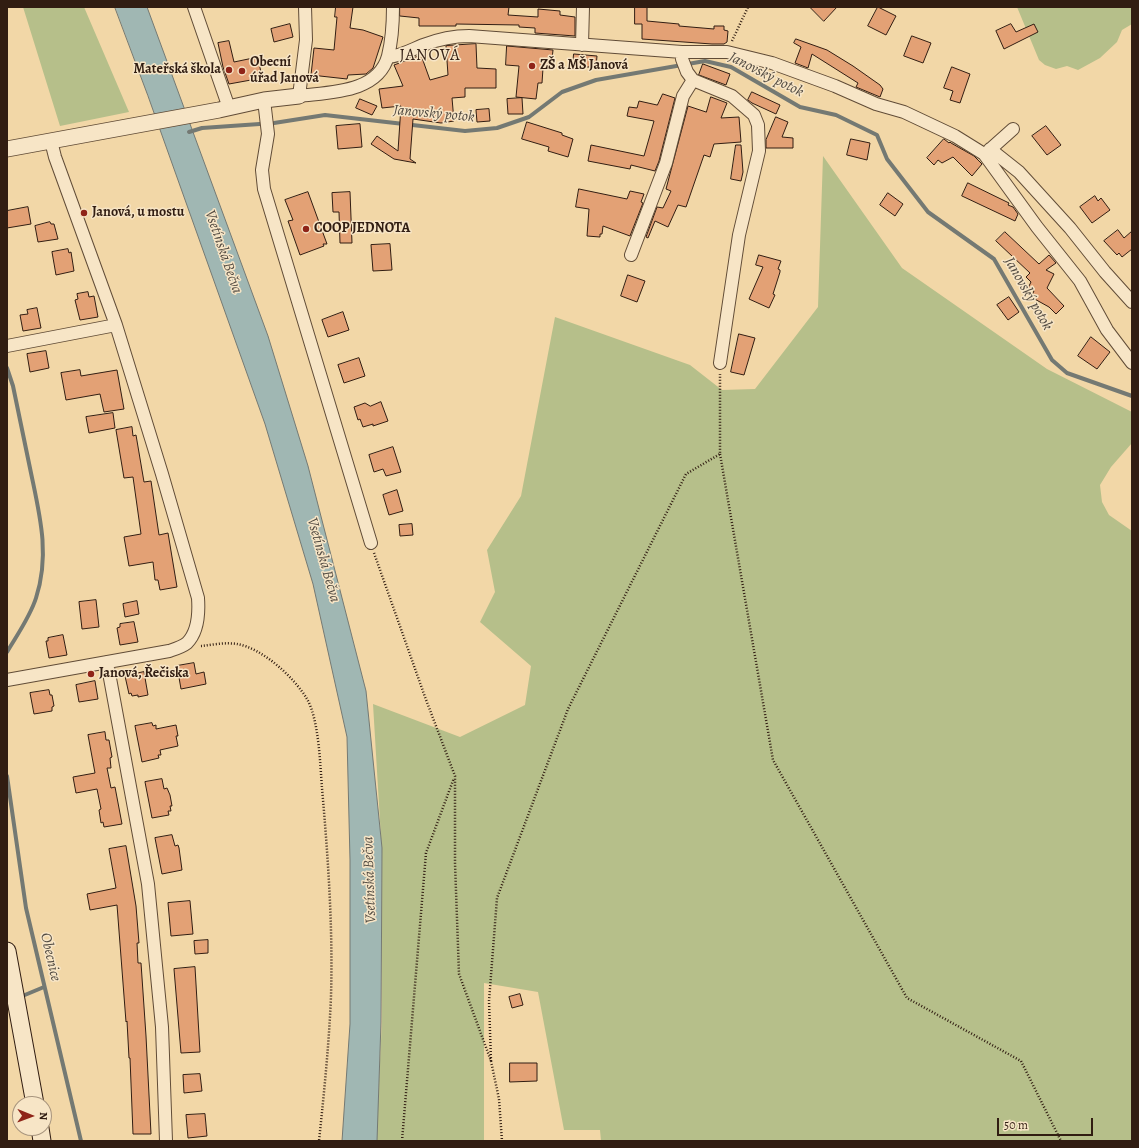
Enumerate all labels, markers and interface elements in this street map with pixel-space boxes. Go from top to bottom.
district label: JANOVÁ [400,46,460,66]
water label: Janovský potok [726,48,806,102]
place label: Obecní úřad Janová [250,55,319,88]
place label: ZŠ a MŠ Janová [540,58,628,74]
marker: ZŠ a MŠ Janová [527,61,537,71]
place label: Mateřská škola [133,62,221,78]
marker: Mateřská škola [224,65,234,75]
marker: Obecní úřad Janová [237,66,247,76]
water label: Janovský potok [393,101,475,127]
place label: Janová, u mostu [92,205,184,221]
marker: Janová, u mostu [79,208,89,218]
water label: Vsetínská Bečva [200,208,246,296]
place label: COOP JEDNOTA [314,221,410,237]
marker: COOP JEDNOTA [301,224,311,234]
water label: Janovský potok [1000,254,1056,334]
water label: Vsetínská Bečva [302,516,344,604]
place label: Janová, Řečiska [99,666,189,682]
marker: Janová, Řečiska [86,669,96,679]
water label: Vsetínská Bečva [359,836,381,924]
water label: Obecnice [36,931,64,983]
north arrow [12,1096,52,1136]
scale bar [999,1110,1095,1136]
text: N [36,1112,51,1120]
text: 50 m [1004,1117,1028,1133]

